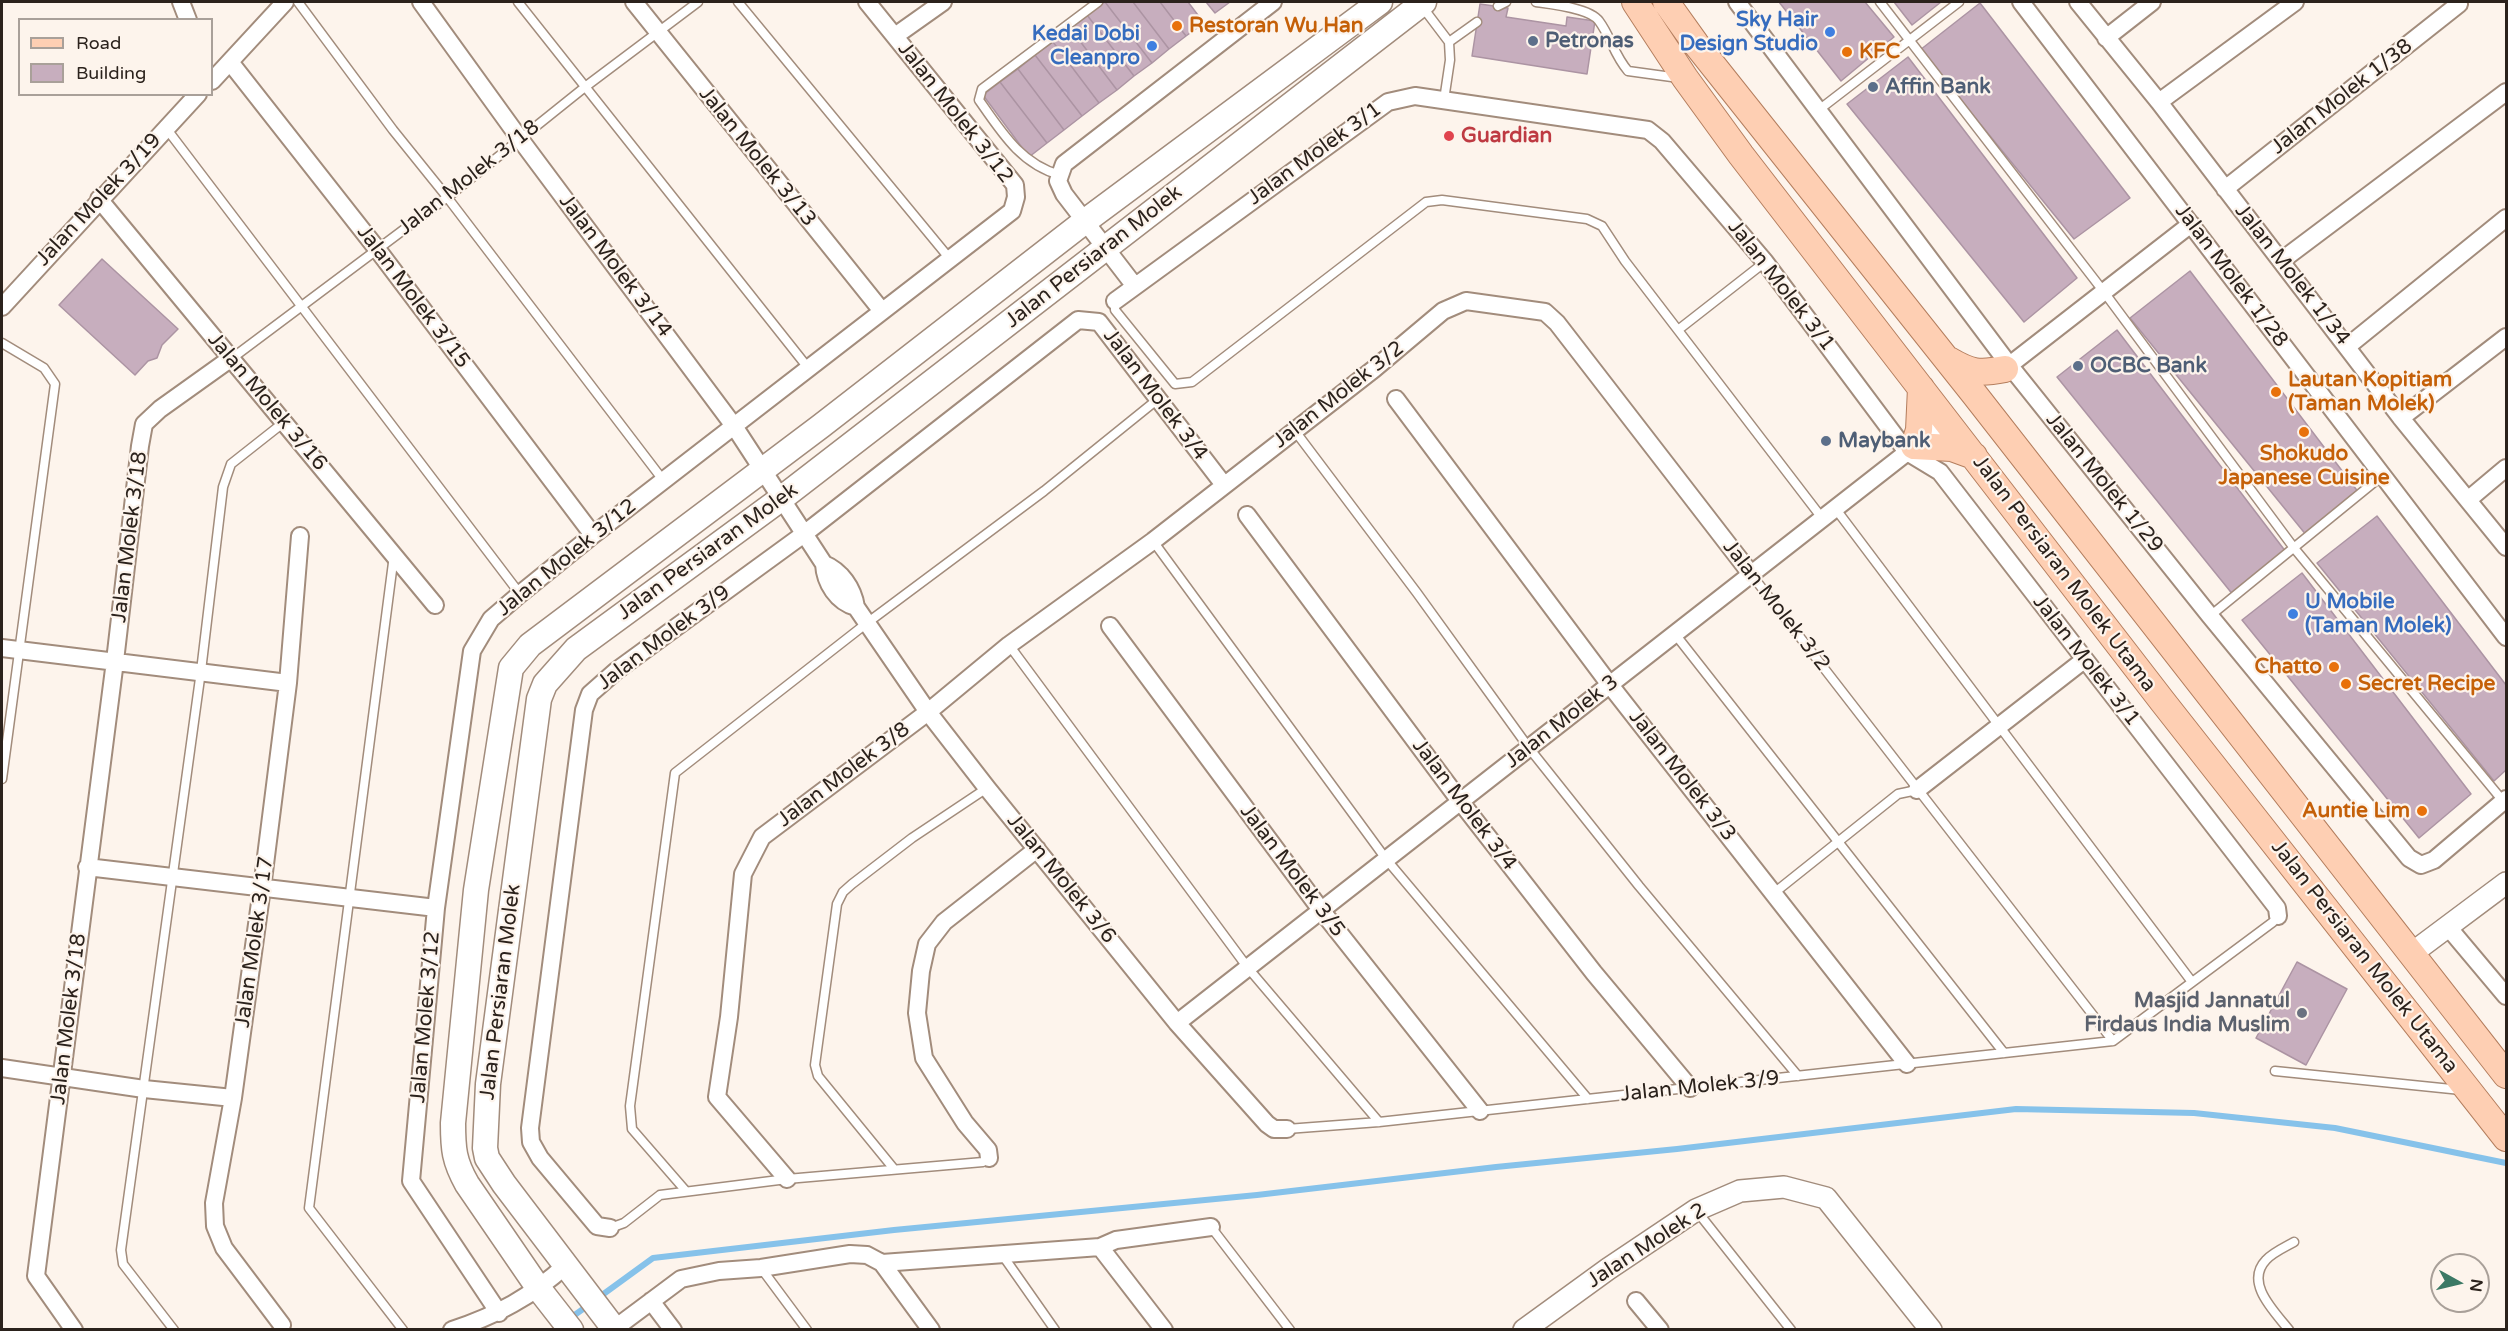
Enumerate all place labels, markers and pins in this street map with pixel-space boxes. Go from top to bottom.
place label: Sky Hair Design Studio [1679,7,1818,57]
place label: Restoran Wu Han [1189,13,1364,39]
marker: Restoran Wu Han [1170,19,1184,33]
place label: Kedai Dobi Cleanpro [1032,21,1140,71]
marker: Sky Hair Design Studio [1823,25,1837,39]
place label: Petronas [1545,28,1634,54]
marker: Petronas [1526,34,1540,48]
marker: Kedai Dobi Cleanpro [1145,39,1159,53]
place label: KFC [1859,39,1900,65]
marker: KFC [1840,45,1854,59]
place label: Affin Bank [1885,74,1991,100]
marker: Affin Bank [1866,80,1880,94]
place label: Guardian [1461,123,1552,149]
marker: Guardian [1442,129,1456,143]
place label: OCBC Bank [2090,353,2207,379]
marker: OCBC Bank [2071,359,2085,373]
place label: Lautan Kopitiam (Taman Molek) [2288,367,2452,417]
marker: Lautan Kopitiam (Taman Molek) [2269,385,2283,399]
marker: Shokudo Japanese Cuisine [2297,425,2311,439]
place label: Maybank [1838,428,1930,454]
marker: Maybank [1819,434,1833,448]
place label: Shokudo Japanese Cuisine [2218,441,2390,491]
place label: U Mobile (Taman Molek) [2305,589,2452,639]
marker: U Mobile (Taman Molek) [2286,607,2300,621]
place label: Chatto [2254,654,2322,680]
marker: Chatto [2327,660,2341,674]
place label: Secret Recipe [2358,671,2496,697]
marker: Secret Recipe [2339,677,2353,691]
place label: Auntie Lim [2302,798,2410,824]
marker: Auntie Lim [2415,804,2429,818]
place label: Masjid Jannatul Firdaus India Muslim [2084,988,2290,1038]
marker: Masjid Jannatul Firdaus India Muslim [2295,1006,2309,1020]

